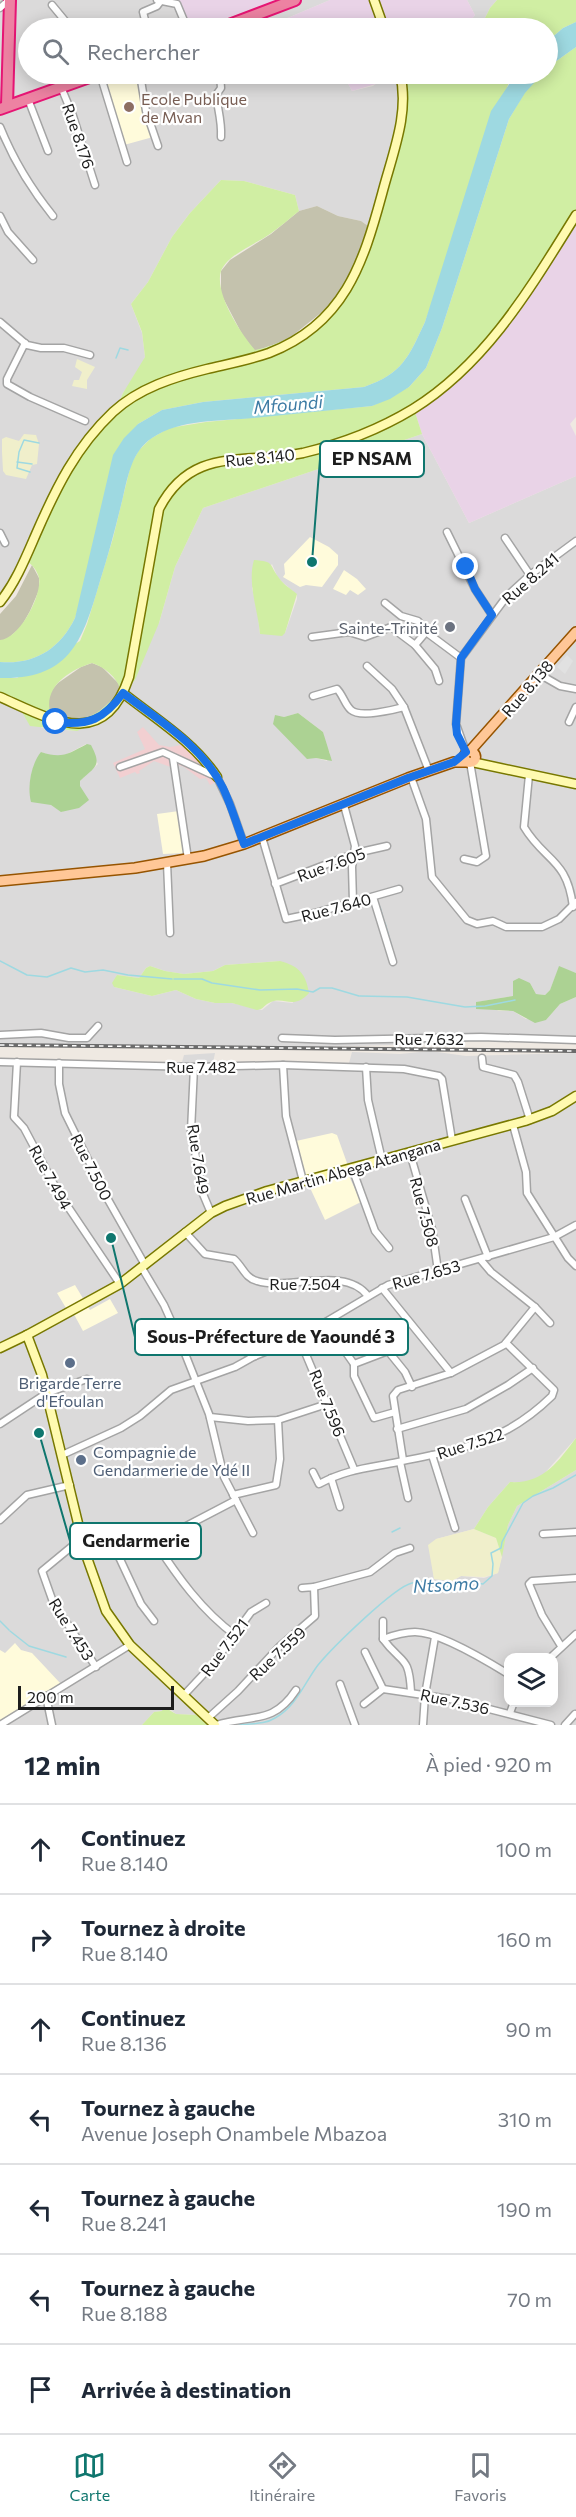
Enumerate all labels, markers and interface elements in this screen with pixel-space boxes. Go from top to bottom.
search box [18,18,558,84]
icon: search [39,35,72,68]
text: Rechercher [87,38,200,65]
place label: Ecole Publique de Mvan [141,89,247,126]
marker: Ecole Publique de Mvan [122,100,136,114]
street label: Rue 8.176 [59,101,99,171]
water label: Mfoundi [252,390,325,418]
callout: EP NSAM [320,441,424,477]
street label: Rue 8.140 [224,444,296,470]
text: EP NSAM [332,447,412,469]
street label: Rue 8.241 [498,548,562,608]
route end [452,553,478,579]
place label: Sainte-Trinité [339,618,438,637]
marker: Sainte-Trinité [443,620,457,634]
street label: Rue 8.138 [497,656,557,720]
route start [42,708,68,734]
street label: Rue 7.605 [294,843,368,885]
street label: Rue 7.640 [299,889,373,925]
street label: Rue 7.632 [394,1029,464,1048]
street label: Rue 7.482 [166,1057,236,1076]
street label: Rue 7.649 [184,1122,214,1196]
street label: Rue 7.500 [67,1130,117,1204]
street label: Rue Martin Abega Atangana [243,1134,443,1208]
street label: Rue 7.494 [26,1141,77,1213]
street label: Rue 7.508 [407,1175,443,1249]
street label: Rue 7.653 [390,1255,462,1293]
street label: Rue 7.504 [269,1274,341,1293]
callout: Sous-Préfecture de Yaoundé 3 [135,1319,408,1355]
text: Sous-Préfecture de Yaoundé 3 [147,1325,395,1347]
marker: Brigarde Terre d'Efoulan [63,1356,77,1370]
street label: Rue 7.596 [306,1367,350,1439]
place label: Brigarde Terre d'Efoulan [18,1373,122,1410]
street label: Rue 7.522 [434,1423,506,1463]
place label: Compagnie de Gendarmerie de Ydé II [93,1442,250,1479]
marker: Compagnie de Gendarmerie de Ydé II [74,1453,88,1467]
callout: Gendarmerie [70,1523,201,1559]
text: Gendarmerie [82,1529,190,1551]
water label: Ntsomo [412,1571,480,1597]
street label: Rue 7.453 [45,1594,99,1664]
street label: Rue 7.521 [196,1614,252,1680]
street label: Rue 7.559 [245,1622,309,1684]
map controls [504,1653,558,1707]
button: layers [504,1653,558,1707]
scale bar [18,1683,174,1710]
street label: Rue 7.536 [419,1684,491,1718]
text: 200 m [27,1687,74,1706]
text: 12 min [24,1749,101,1780]
text: À pied · 920 m [425,1752,552,1776]
text: Continuez [81,1824,186,1851]
icon: ahead [24,1833,57,1866]
text: 100 m [496,1837,552,1861]
text: Rue 8.140 [81,1851,168,1875]
text: Tournez à droite [81,1914,246,1941]
icon: right [24,1923,57,1956]
text: 160 m [497,1927,552,1951]
text: Rue 8.140 [81,1941,168,1965]
text: Continuez [81,2004,186,2031]
icon: ahead [24,2013,57,2046]
text: 90 m [506,2017,552,2041]
text: Rue 8.136 [81,2031,167,2055]
text: Tournez à gauche [81,2094,255,2121]
icon: left [24,2103,57,2136]
text: 310 m [498,2107,552,2131]
text: Avenue Joseph Onambele Mbazoa [81,2121,387,2145]
text: Tournez à gauche [81,2184,255,2211]
icon: left [24,2193,57,2226]
text: 190 m [497,2197,552,2221]
text: Rue 8.241 [81,2211,167,2235]
text: Tournez à gauche [81,2274,255,2301]
icon: left [24,2283,57,2316]
text: 70 m [507,2287,552,2311]
text: Rue 8.188 [81,2301,168,2325]
icon: arrive [24,2373,57,2406]
text: Arrivée à destination [81,2376,291,2403]
tab: Carte [70,2449,110,2504]
tab: Itinéraire [249,2449,315,2504]
tab: Favoris [454,2449,506,2504]

